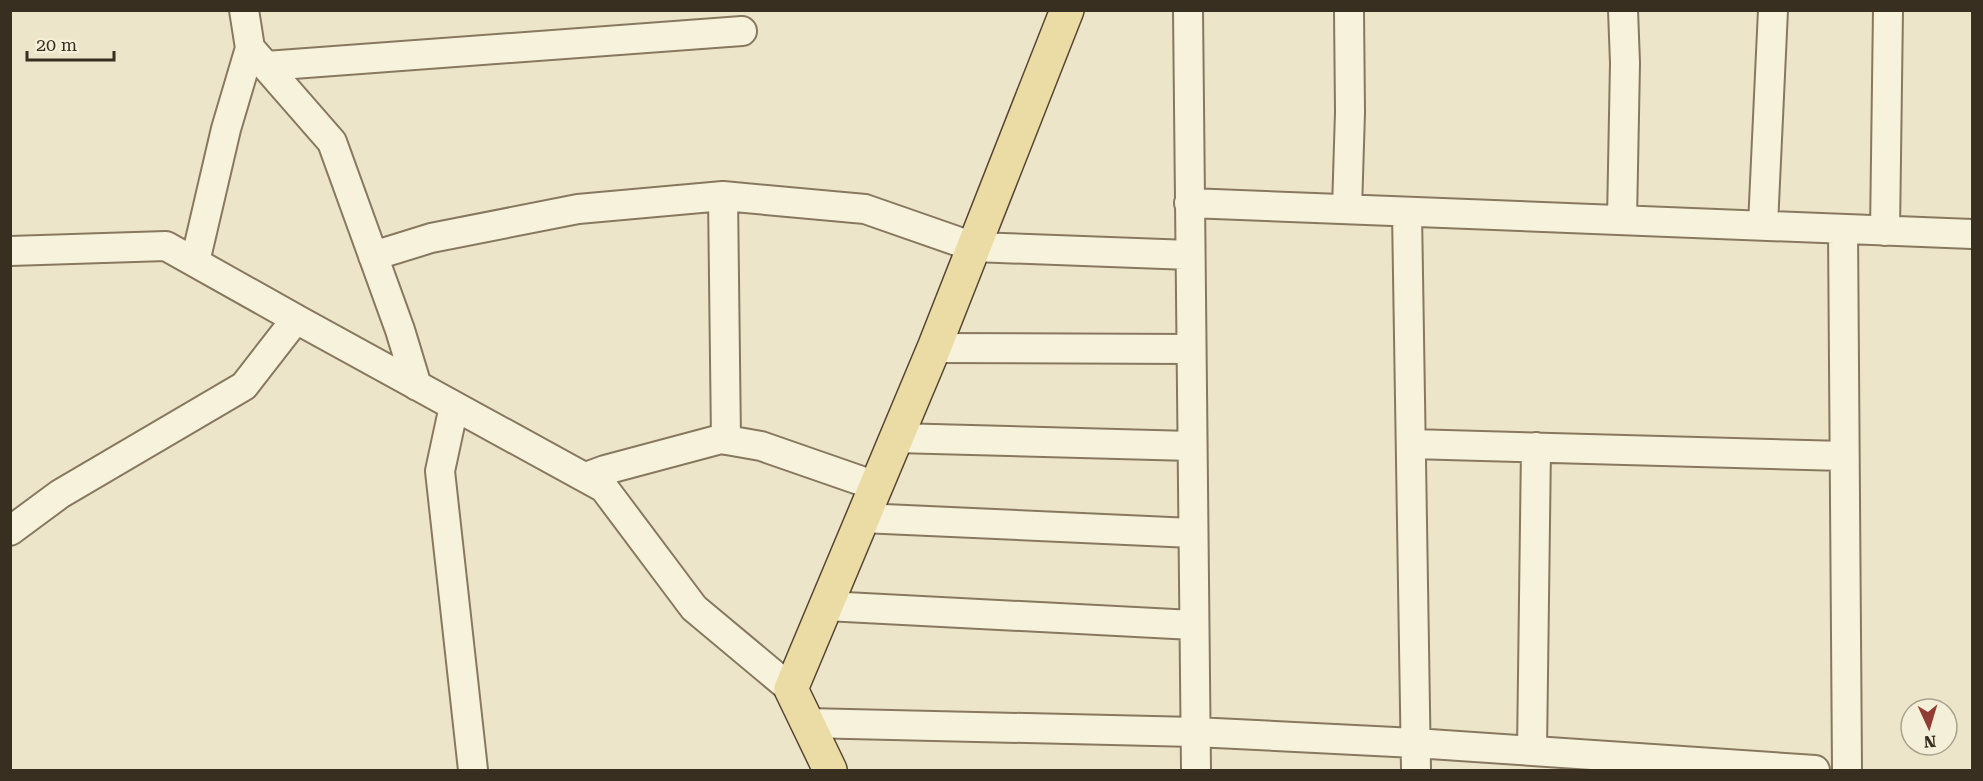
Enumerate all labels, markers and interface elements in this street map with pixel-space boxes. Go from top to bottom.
scale bar [27,24,114,62]
text: 20 m [36,34,77,55]
north arrow [1899,697,1959,757]
text: N [1923,732,1937,751]

